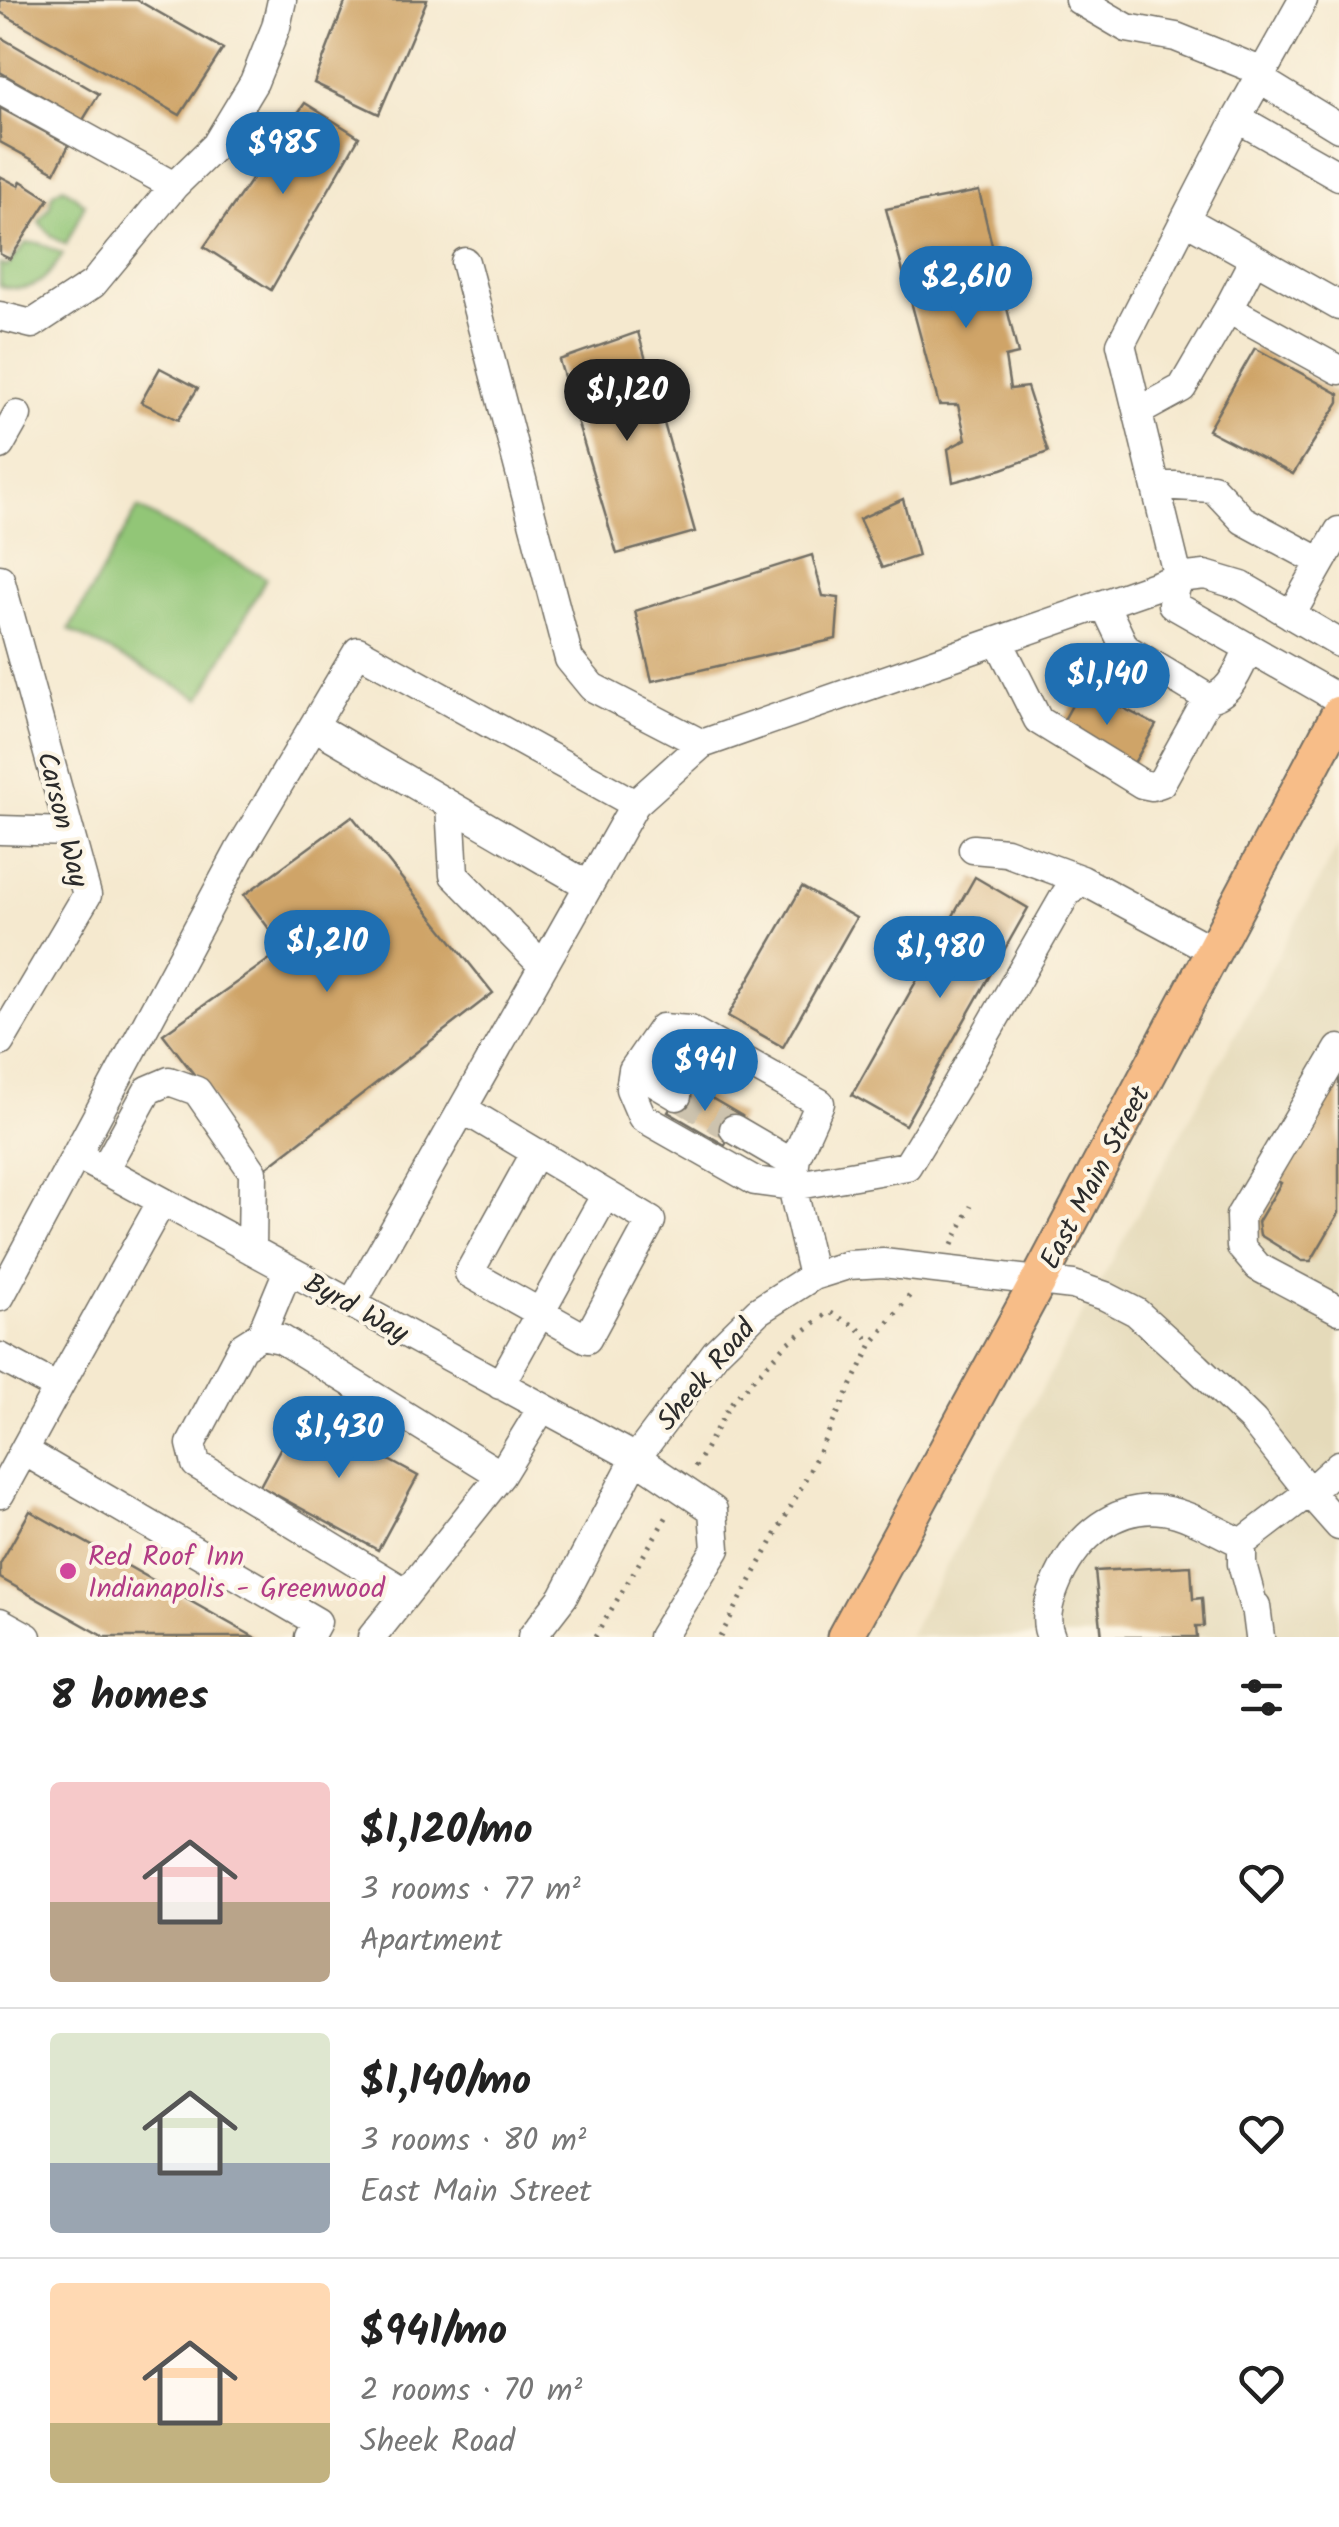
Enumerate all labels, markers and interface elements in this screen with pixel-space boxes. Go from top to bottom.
pin: $985 [224,112,342,197]
text: $985 [248,119,318,170]
pin: $2,610 [885,246,1047,331]
text: $2,610 [921,253,1011,304]
pin: $1,120 [546,359,708,444]
text: $1,120 [586,366,668,417]
pin: $1,140 [1026,643,1188,728]
text: $1,140 [1067,650,1147,701]
street label: Carson Way [23,747,100,893]
pin: $1,210 [246,910,408,995]
pin: $1,980 [859,916,1021,1001]
text: $1,210 [286,917,368,968]
text: $1,980 [896,923,984,974]
pin: $941 [646,1029,764,1114]
text: $941 [674,1036,736,1087]
street label: East Main Street [1029,1077,1164,1278]
street label: Byrd Way [295,1262,417,1357]
street label: Sheek Road [646,1308,768,1442]
pin: $1,430 [258,1396,420,1481]
text: $1,430 [295,1403,383,1454]
place label: Red Roof Inn Indianapolis - Greenwood [88,1535,386,1612]
marker: Red Roof Inn Indianapolis - Greenwood [57,1560,79,1582]
text: 8 homes [50,1664,208,1731]
icon: filters [1234,1670,1289,1725]
text: $1,120/mo [360,1798,533,1865]
icon: home [130,1822,250,1942]
icon: heart [1234,1855,1289,1910]
text: 3 rooms · 77 m² [360,1865,581,1916]
text: Apartment [360,1916,502,1967]
text: $1,140/mo [360,2049,531,2116]
icon: home [130,2073,250,2193]
icon: heart [1234,2106,1289,2161]
text: 3 rooms · 80 m² [360,2116,586,2167]
text: East Main Street [360,2167,592,2218]
text: $941/mo [360,2299,507,2366]
icon: home [130,2323,250,2443]
icon: heart [1234,2356,1289,2411]
text: 2 rooms · 70 m² [360,2366,582,2417]
text: Sheek Road [360,2417,515,2468]

